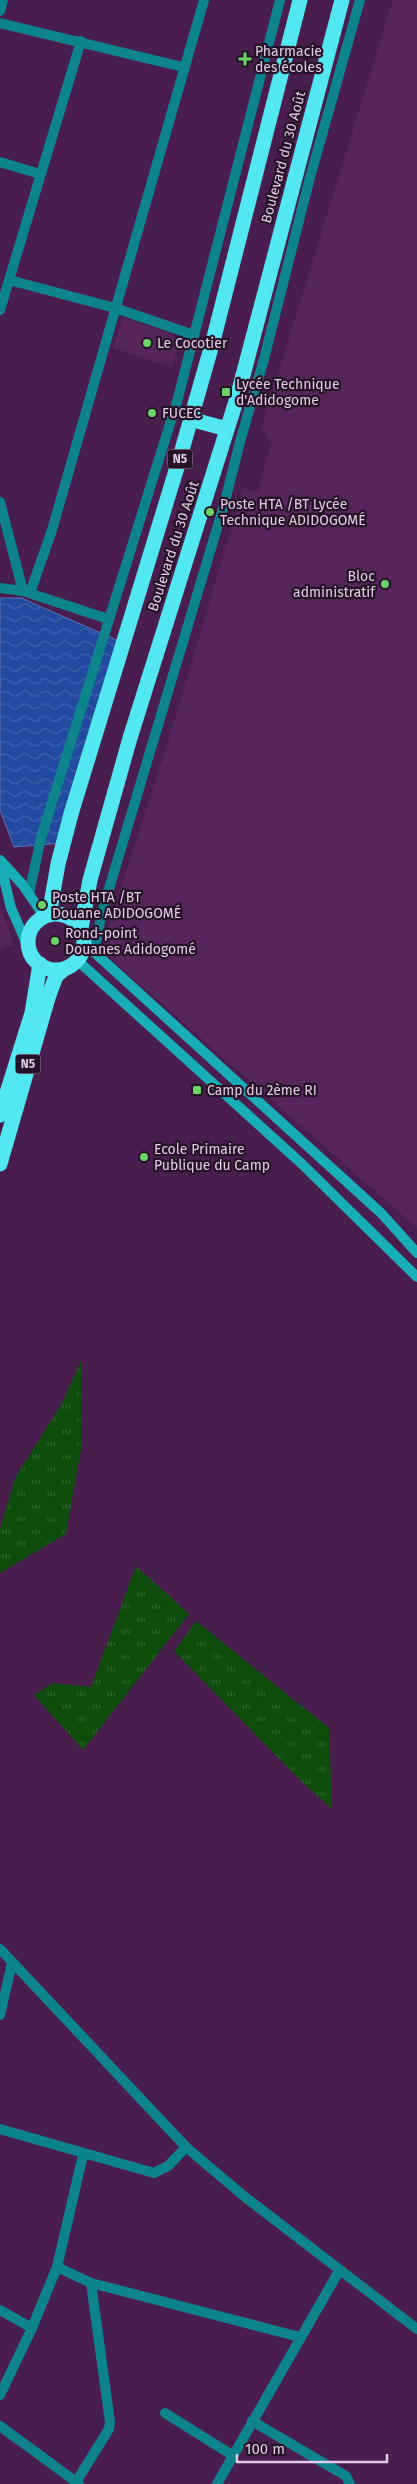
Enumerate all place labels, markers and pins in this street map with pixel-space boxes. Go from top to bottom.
place label: Pharmacie des écoles [255,43,322,76]
marker: Pharmacie des écoles [239,53,251,65]
place label: Le Cocotier [157,335,228,352]
marker: Le Cocotier [141,337,153,349]
place label: Lycée Technique d'Adidogome [236,376,340,409]
marker: Lycée Technique d'Adidogome [220,386,232,398]
place label: FUCEC [162,405,201,422]
marker: FUCEC [146,407,158,419]
place label: Poste HTA /BT Lycée Technique ADIDOGOMÉ [220,496,366,529]
marker: Poste HTA /BT Lycée Technique ADIDOGOMÉ [204,506,216,518]
place label: Bloc administratif [293,568,376,601]
marker: Bloc administratif [379,578,391,590]
place label: Poste HTA /BT Douane ADIDOGOMÉ [52,889,181,922]
marker: Poste HTA /BT Douane ADIDOGOMÉ [36,899,48,911]
place label: Rond-point Douanes Adidogomé [65,925,196,958]
marker: Rond-point Douanes Adidogomé [49,935,61,947]
place label: Camp du 2ème RI [207,1082,317,1099]
marker: Camp du 2ème RI [191,1084,203,1096]
place label: Ecole Primaire Publique du Camp [154,1141,270,1174]
marker: Ecole Primaire Publique du Camp [138,1151,150,1163]

